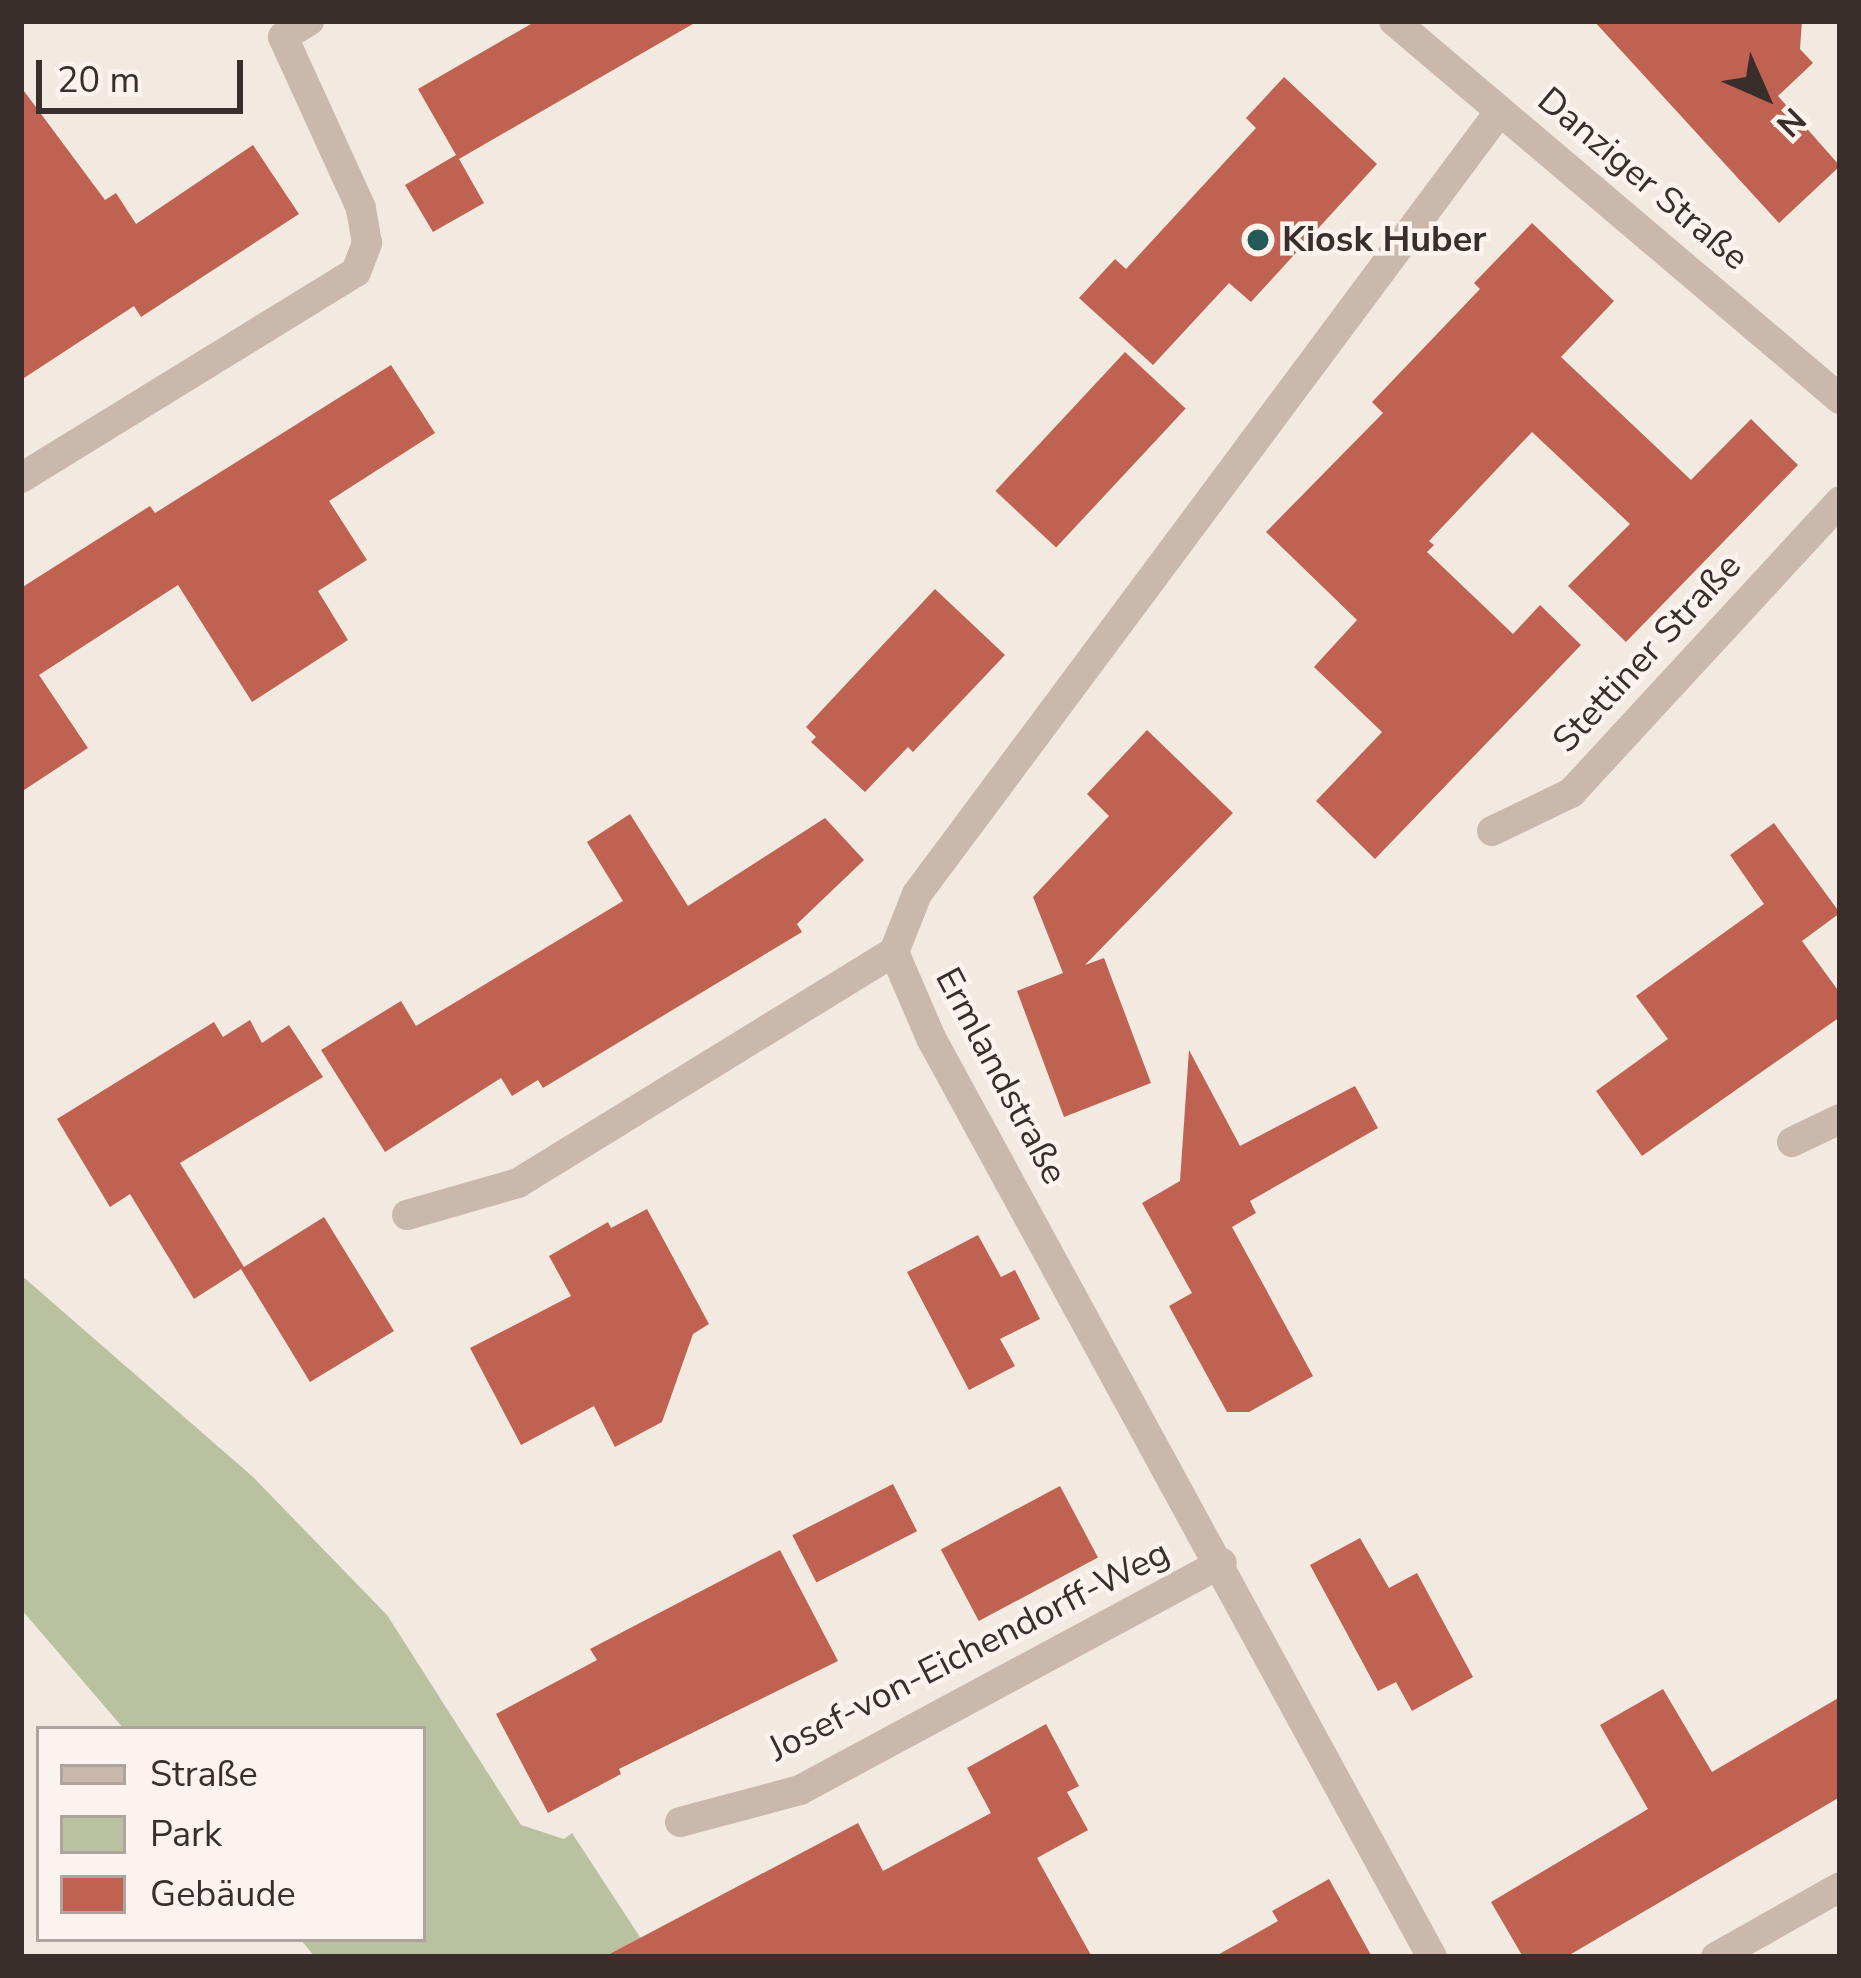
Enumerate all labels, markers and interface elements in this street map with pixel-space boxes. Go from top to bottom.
scale bar [42,36,249,110]
north arrow [1705,36,1825,156]
text: 20 m [57,56,140,105]
street label: Danziger Straße [1529,78,1757,280]
text: N [1766,97,1815,146]
place label: Kiosk Huber [1282,218,1486,262]
marker: Kiosk Huber [1245,227,1271,253]
street label: Stettiner Straße [1544,545,1750,761]
street label: Ermlandstraße [926,960,1076,1192]
street label: Josef-von-Eichendorff-Weg [762,1531,1176,1771]
legend [36,1726,426,1942]
text: Straße [150,1750,258,1799]
text: Park [150,1810,222,1859]
text: Gebäude [150,1870,296,1919]

